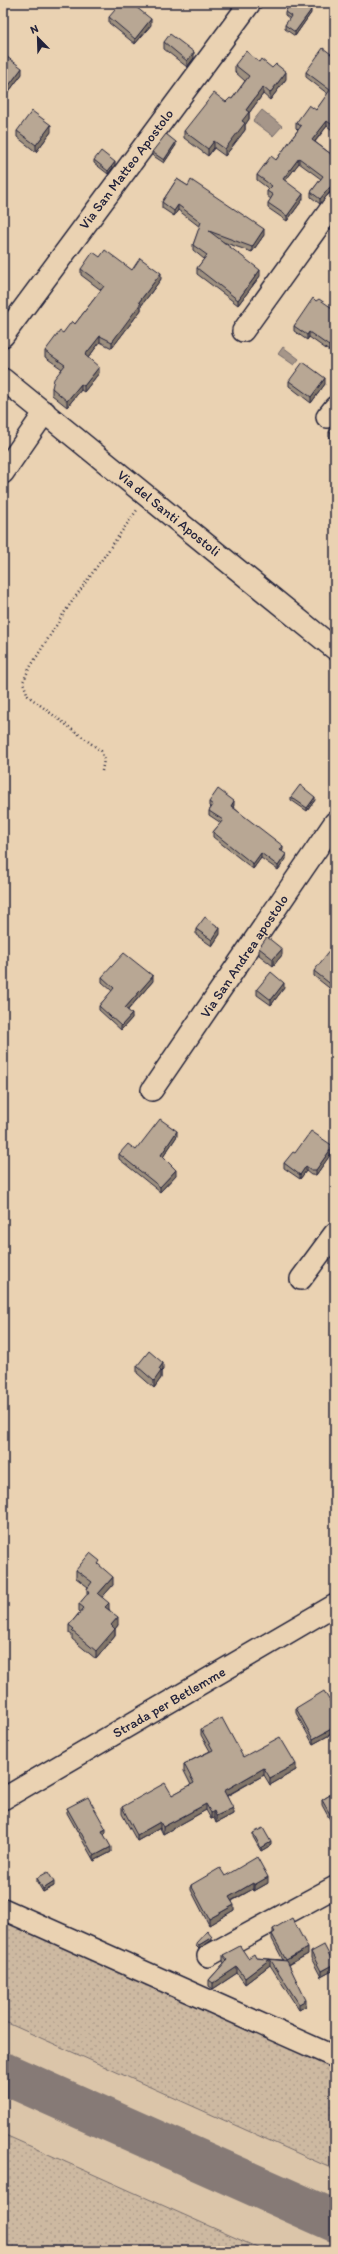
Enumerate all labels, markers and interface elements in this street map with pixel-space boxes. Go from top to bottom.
north arrow [18,18,58,58]
text: N [28,22,40,37]
street label: Via San Matteo Apostolo [76,106,177,233]
street label: Via del Santi Apostoli [114,467,224,560]
street label: Via San Andrea apostolo [197,891,292,1021]
street label: Strada per Betlemme [110,1663,229,1742]

